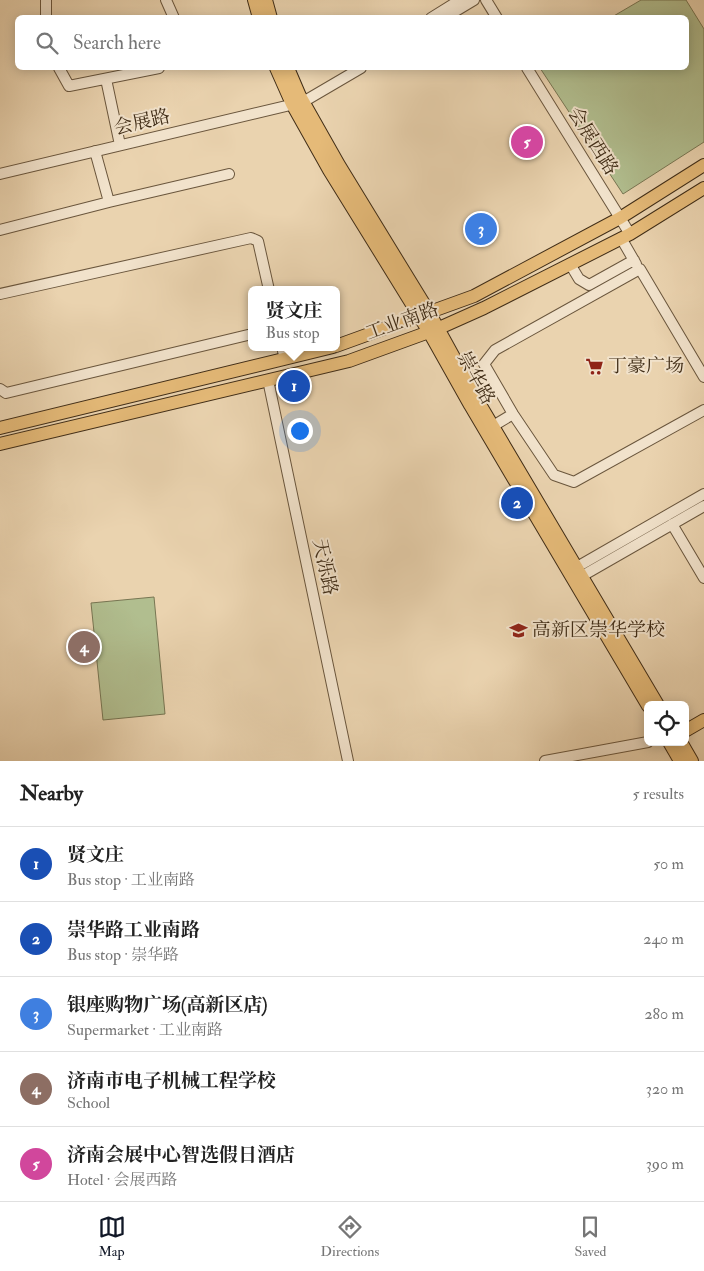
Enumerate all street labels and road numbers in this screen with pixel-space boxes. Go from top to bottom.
street label: 会展西路 [563,102,623,180]
street label: 会展路 [112,104,172,140]
street label: 工业南路 [362,297,442,345]
street label: 崇华路 [452,347,500,409]
street label: 天泺路 [307,537,343,597]

